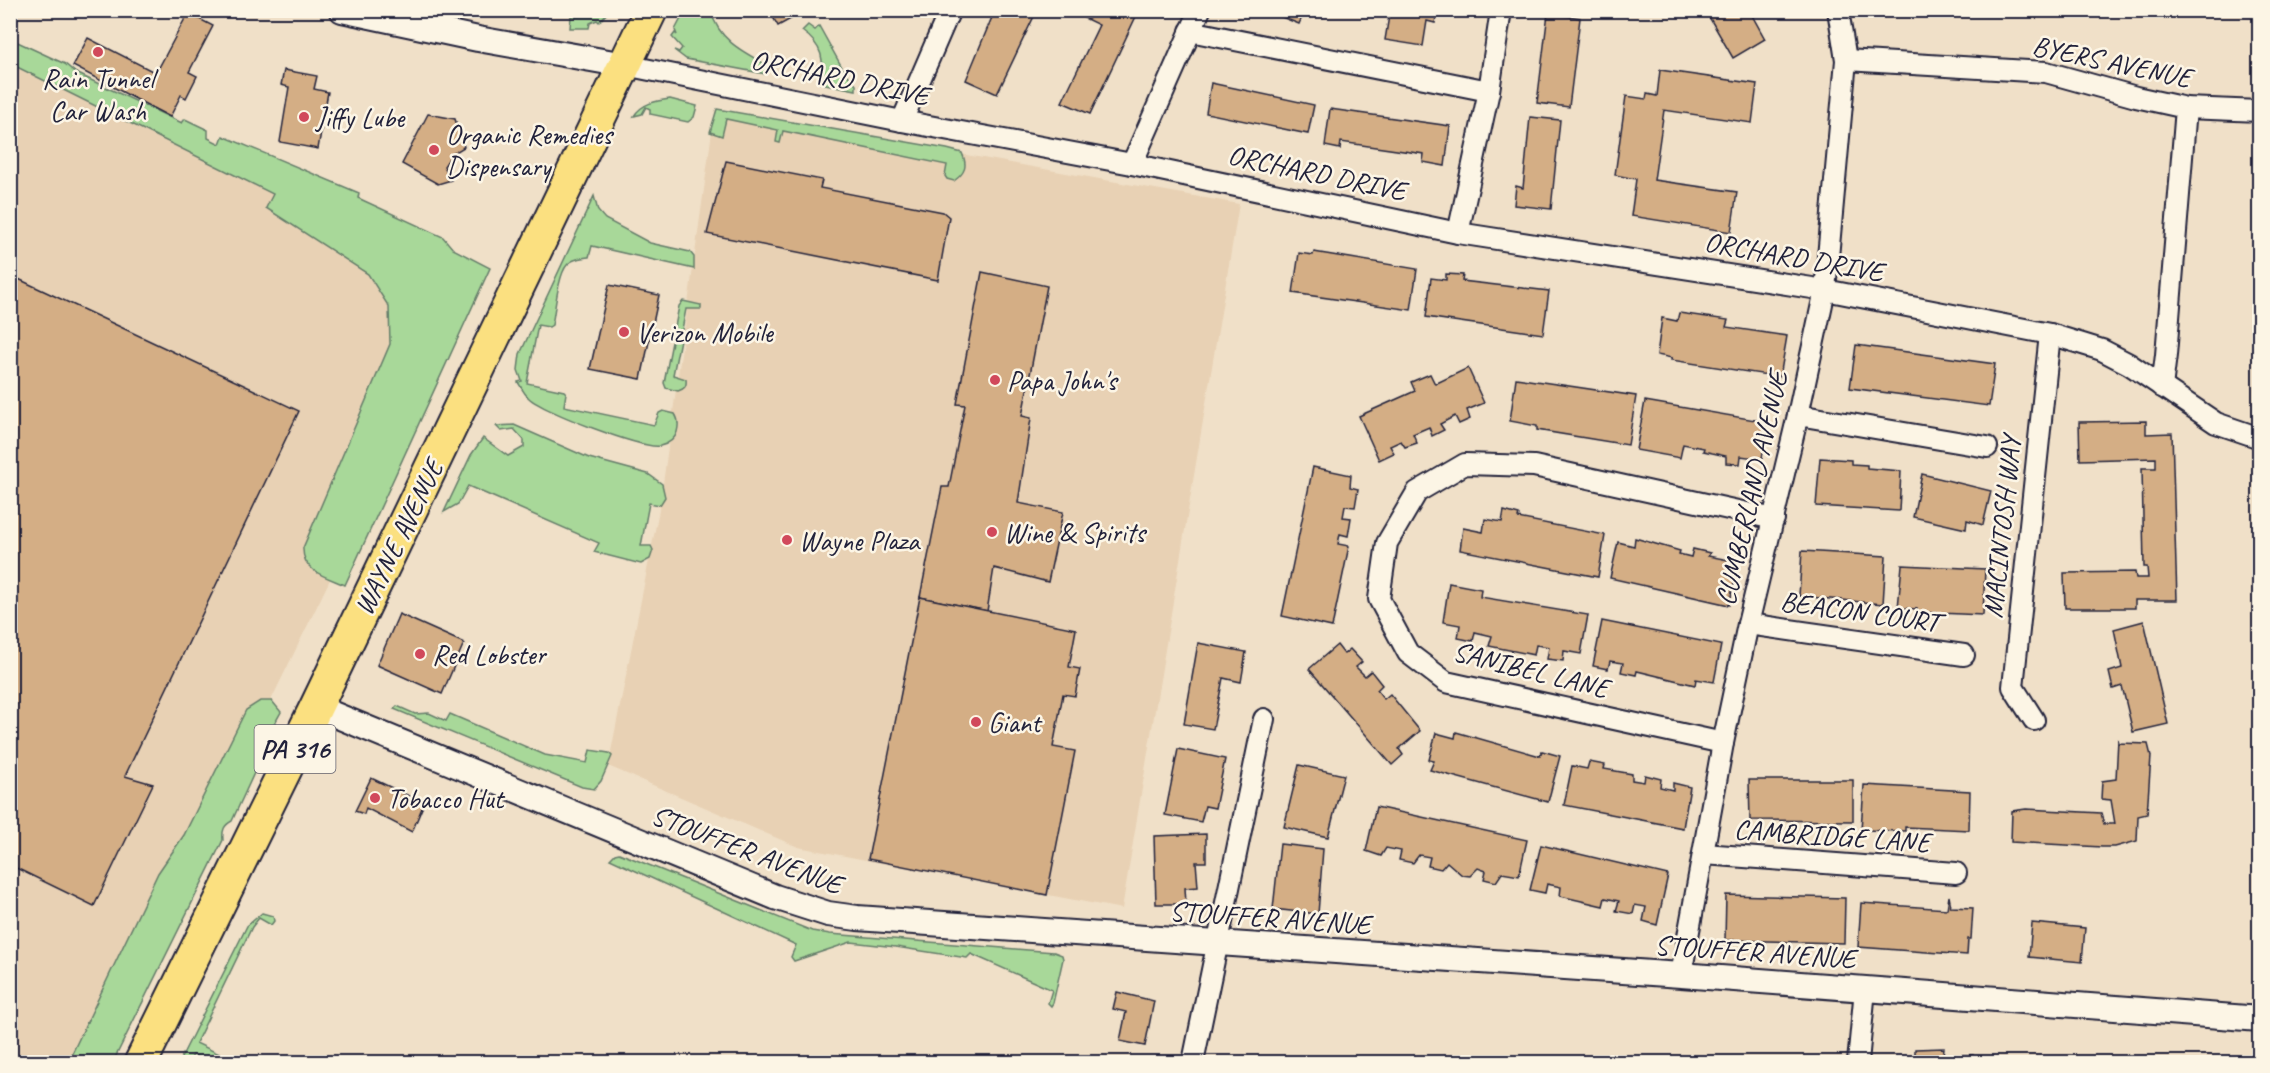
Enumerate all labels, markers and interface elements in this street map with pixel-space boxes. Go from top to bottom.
street label: BYERS AVENUE [2029,28,2198,96]
street label: ORCHARD DRIVE [748,42,935,114]
marker: Rain Tunnel Car Wash [91,45,105,59]
place label: Rain Tunnel Car Wash [42,61,159,128]
place label: Jiffy Lube [314,100,406,135]
marker: Jiffy Lube [297,110,311,124]
place label: Organic Remedies Dispensary [446,117,614,184]
street label: ORCHARD DRIVE [1225,137,1412,209]
marker: Organic Remedies Dispensary [427,143,441,157]
street label: ORCHARD DRIVE [1702,224,1889,290]
place label: Verizon Mobile [636,315,775,350]
marker: Verizon Mobile [617,325,631,339]
place label: Papa John's [1007,363,1119,398]
street label: CUMBERLAND AVENUE [1708,365,1796,608]
marker: Papa John's [988,373,1002,387]
street label: MACINTOSH WAY [1975,431,2029,620]
street label: WAYNE AVENUE [346,451,453,621]
place label: Wine & Spirits [1004,515,1147,550]
place label: Wayne Plaza [799,523,921,558]
marker: Wine & Spirits [985,525,999,539]
marker: Wayne Plaza [780,533,794,547]
street label: BEACON COURT [1778,583,1949,641]
street label: SANIBEL LANE [1450,633,1616,707]
place label: Red Lobster [432,637,548,672]
marker: Red Lobster [413,647,427,661]
place label: Giant [988,705,1043,740]
marker: Giant [969,715,983,729]
road number: PA 316 [254,725,336,773]
place label: Tobacco Hut [387,781,506,816]
marker: Tobacco Hut [368,791,382,805]
street label: STOUFFER AVENUE [647,797,850,903]
street label: CAMBRIDGE LANE [1733,811,1935,860]
street label: STOUFFER AVENUE [1168,893,1375,942]
street label: STOUFFER AVENUE [1653,927,1860,976]

